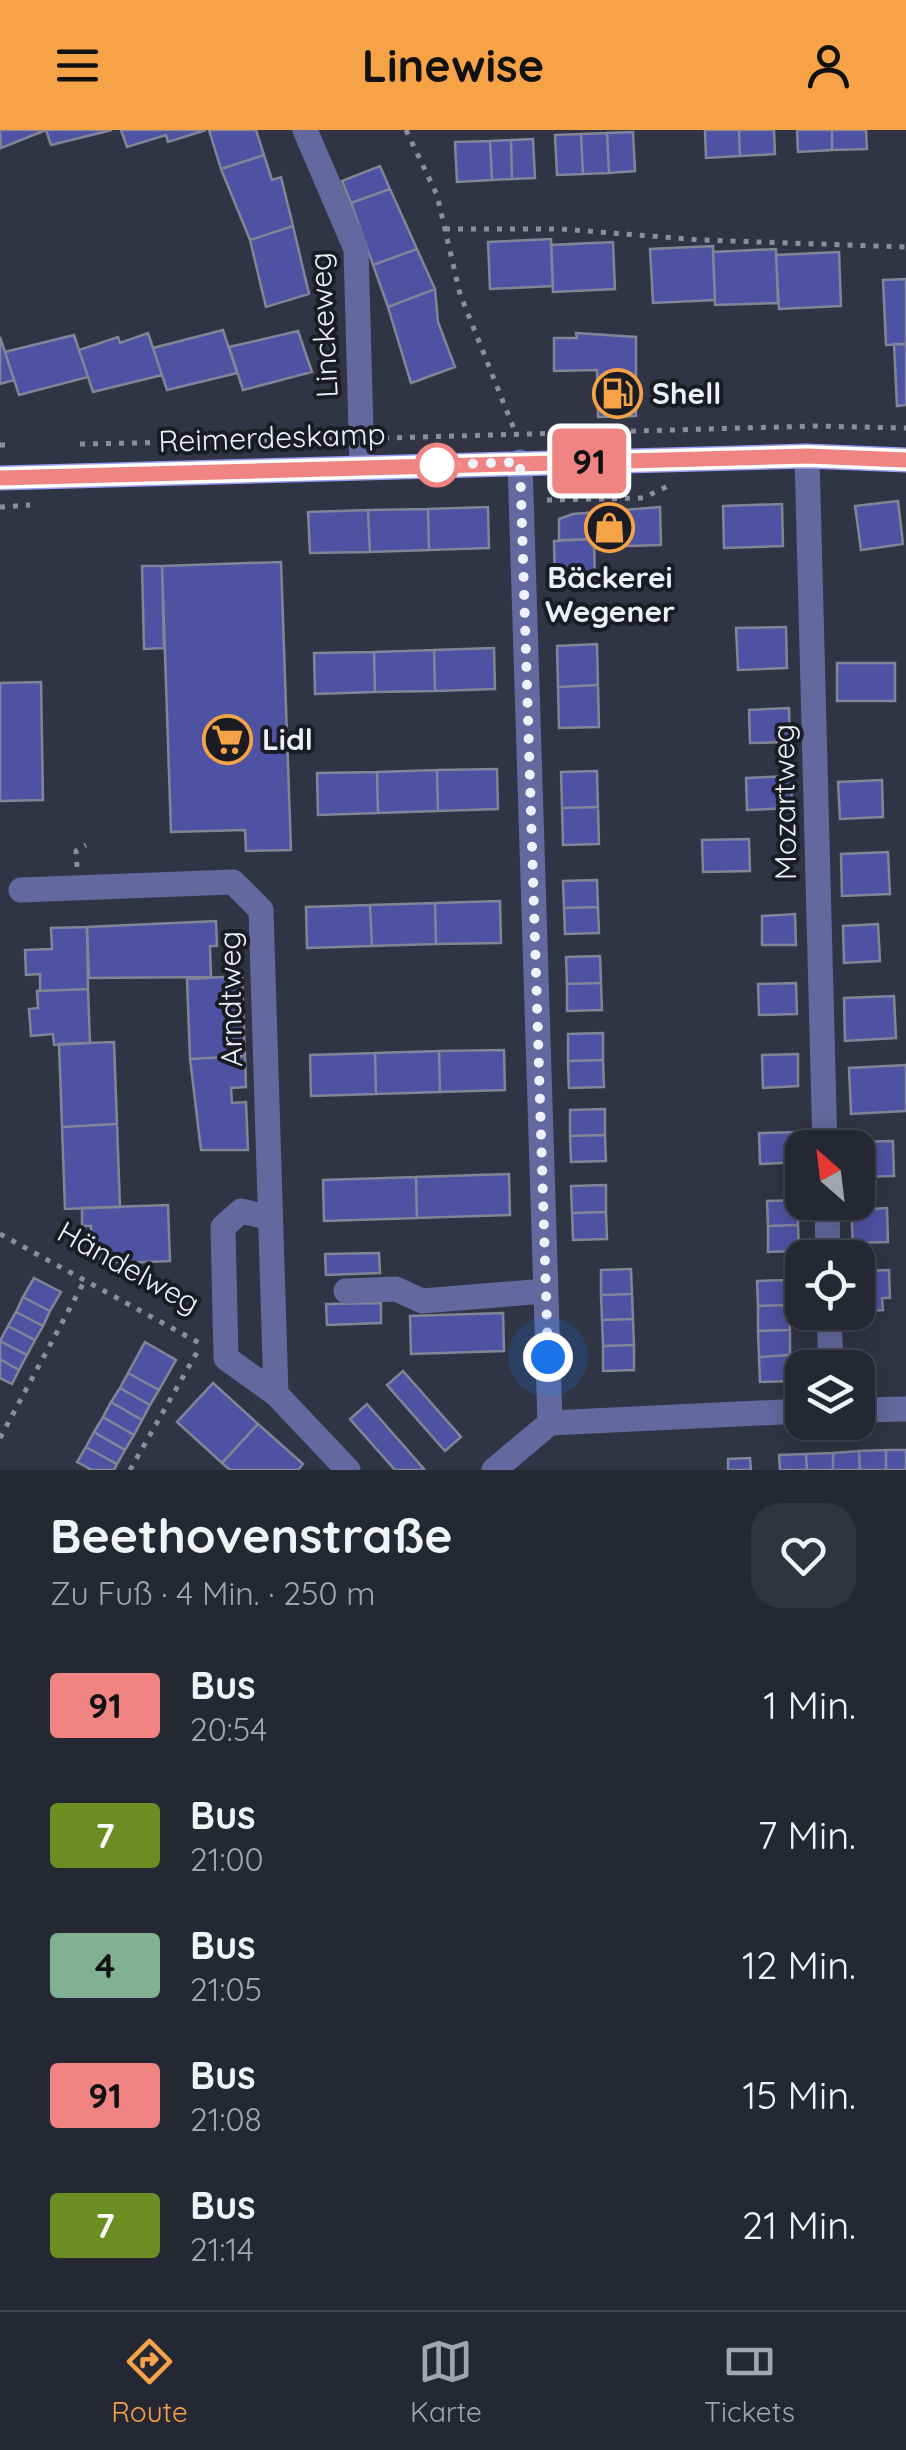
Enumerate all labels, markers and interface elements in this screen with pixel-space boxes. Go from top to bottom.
text: Linewise [362,37,544,93]
icon: menu [50,38,105,93]
icon: person [801,38,856,93]
street label: Linckeweg [300,251,346,399]
fuel station icon: Shell [591,367,643,419]
place label: Shell [652,374,721,412]
street label: Reimerdeskamp [158,414,386,460]
line badge: 91 [544,428,634,494]
text: 91 [572,439,606,483]
unlabelled marker [416,444,458,486]
shop icon: Bäckerei Wegener [584,502,636,554]
place label: Bäckerei Wegener [545,558,675,630]
supermarket icon: Lidl [201,713,253,765]
place label: Lidl [262,720,313,758]
street label: Mozartweg [764,724,804,880]
street label: Arndtweg [210,931,250,1067]
north arrow [785,1130,875,1220]
map controls [785,1130,875,1440]
street label: Händelweg [51,1212,207,1322]
button: locate [785,1240,875,1330]
your location [523,1332,573,1382]
button: layers [785,1350,875,1440]
button: heart [751,1503,856,1608]
text: Beethovenstraße [50,1505,453,1565]
text: Zu Fuß · 4 Min. · 250 m [50,1573,375,1613]
text: Bus [190,1661,256,1709]
text: 1 Min. [763,1681,856,1729]
text: 91 [88,1683,122,1727]
text: 20:54 [190,1709,267,1749]
text: Bus [190,1791,256,1839]
text: 7 Min. [758,1811,856,1859]
text: 7 [95,1813,115,1857]
text: 21:00 [190,1839,264,1879]
text: Bus [190,1921,256,1969]
text: 12 Min. [742,1941,856,1989]
text: 4 [95,1943,115,1987]
text: 21:05 [190,1969,262,2009]
text: Bus [190,2051,256,2099]
text: 15 Min. [742,2071,856,2119]
text: 91 [88,2073,122,2117]
text: 21:08 [190,2099,262,2139]
text: Bus [190,2181,256,2229]
text: 21 Min. [742,2201,856,2249]
text: 7 [95,2203,115,2247]
text: 21:14 [190,2229,254,2269]
tab: Route [111,2334,188,2429]
tab: Karte [410,2334,482,2429]
tab: Tickets [704,2334,795,2429]

